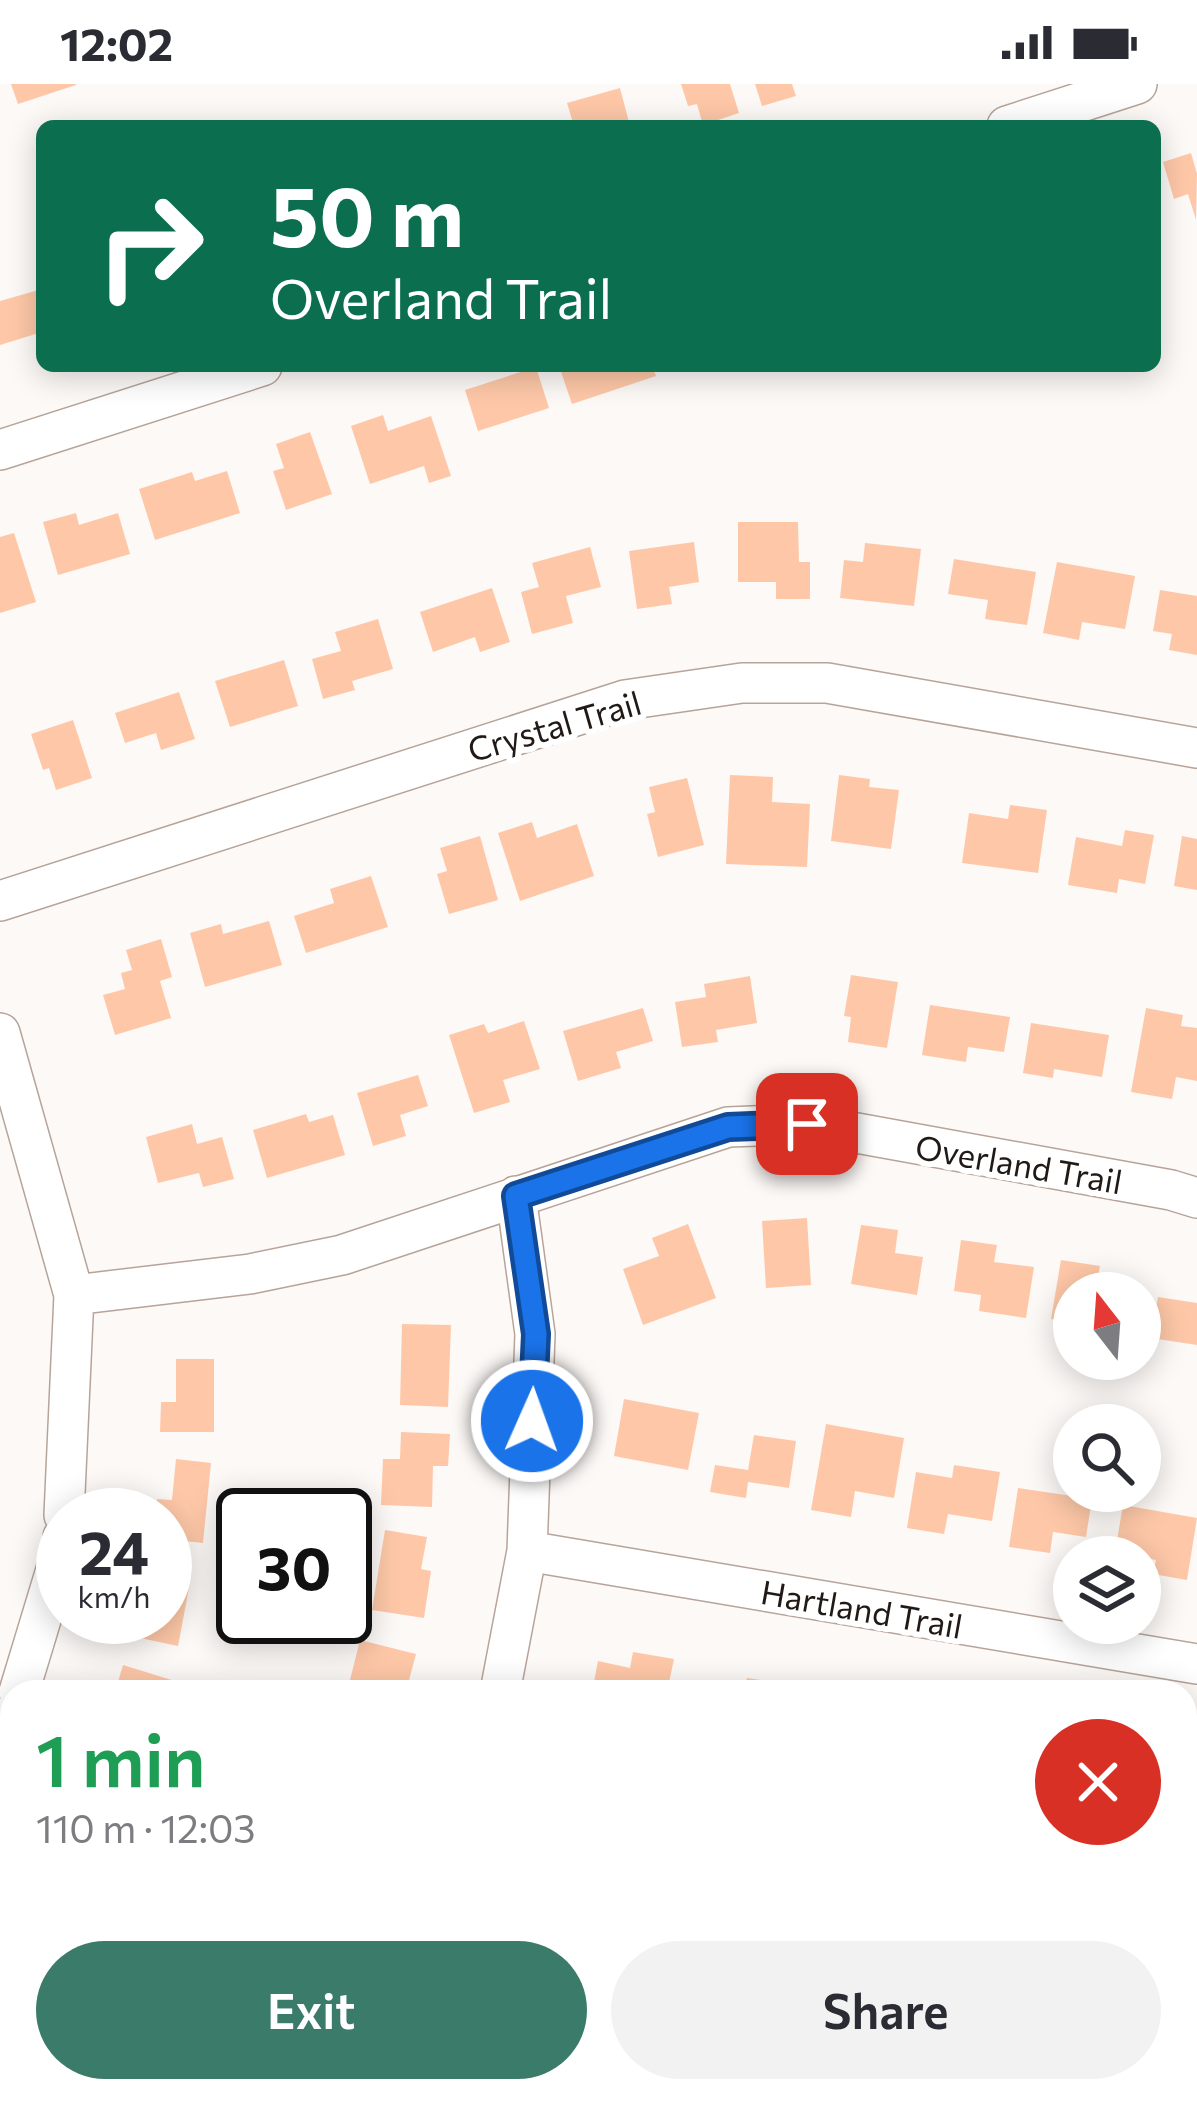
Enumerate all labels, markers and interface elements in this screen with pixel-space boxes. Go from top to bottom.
text: 12:02 [60,15,173,70]
text: 50 m [270,162,464,264]
icon: right [72,168,228,324]
text: Overland Trail [270,264,612,330]
street label: Crystal Trail [463,681,645,769]
pin [756,1073,858,1175]
icon: arrive [774,1091,840,1157]
street label: Overland Trail [912,1125,1126,1201]
north arrow [1053,1272,1161,1380]
map controls [1053,1272,1161,1644]
position arrow [469,1358,595,1484]
button: search [1053,1404,1161,1512]
speed limit sign: 30 [216,1488,372,1644]
text: 24 [79,1514,149,1587]
button: layers [1053,1536,1161,1644]
street label: Hartland Trail [758,1570,966,1646]
text: km/h [78,1577,150,1614]
text: 1 min [36,1714,206,1802]
button: close [1035,1719,1161,1845]
text: 110 m · 12:03 [36,1803,256,1851]
button: Exit [36,1941,587,2079]
button: Share [611,1941,1161,2079]

